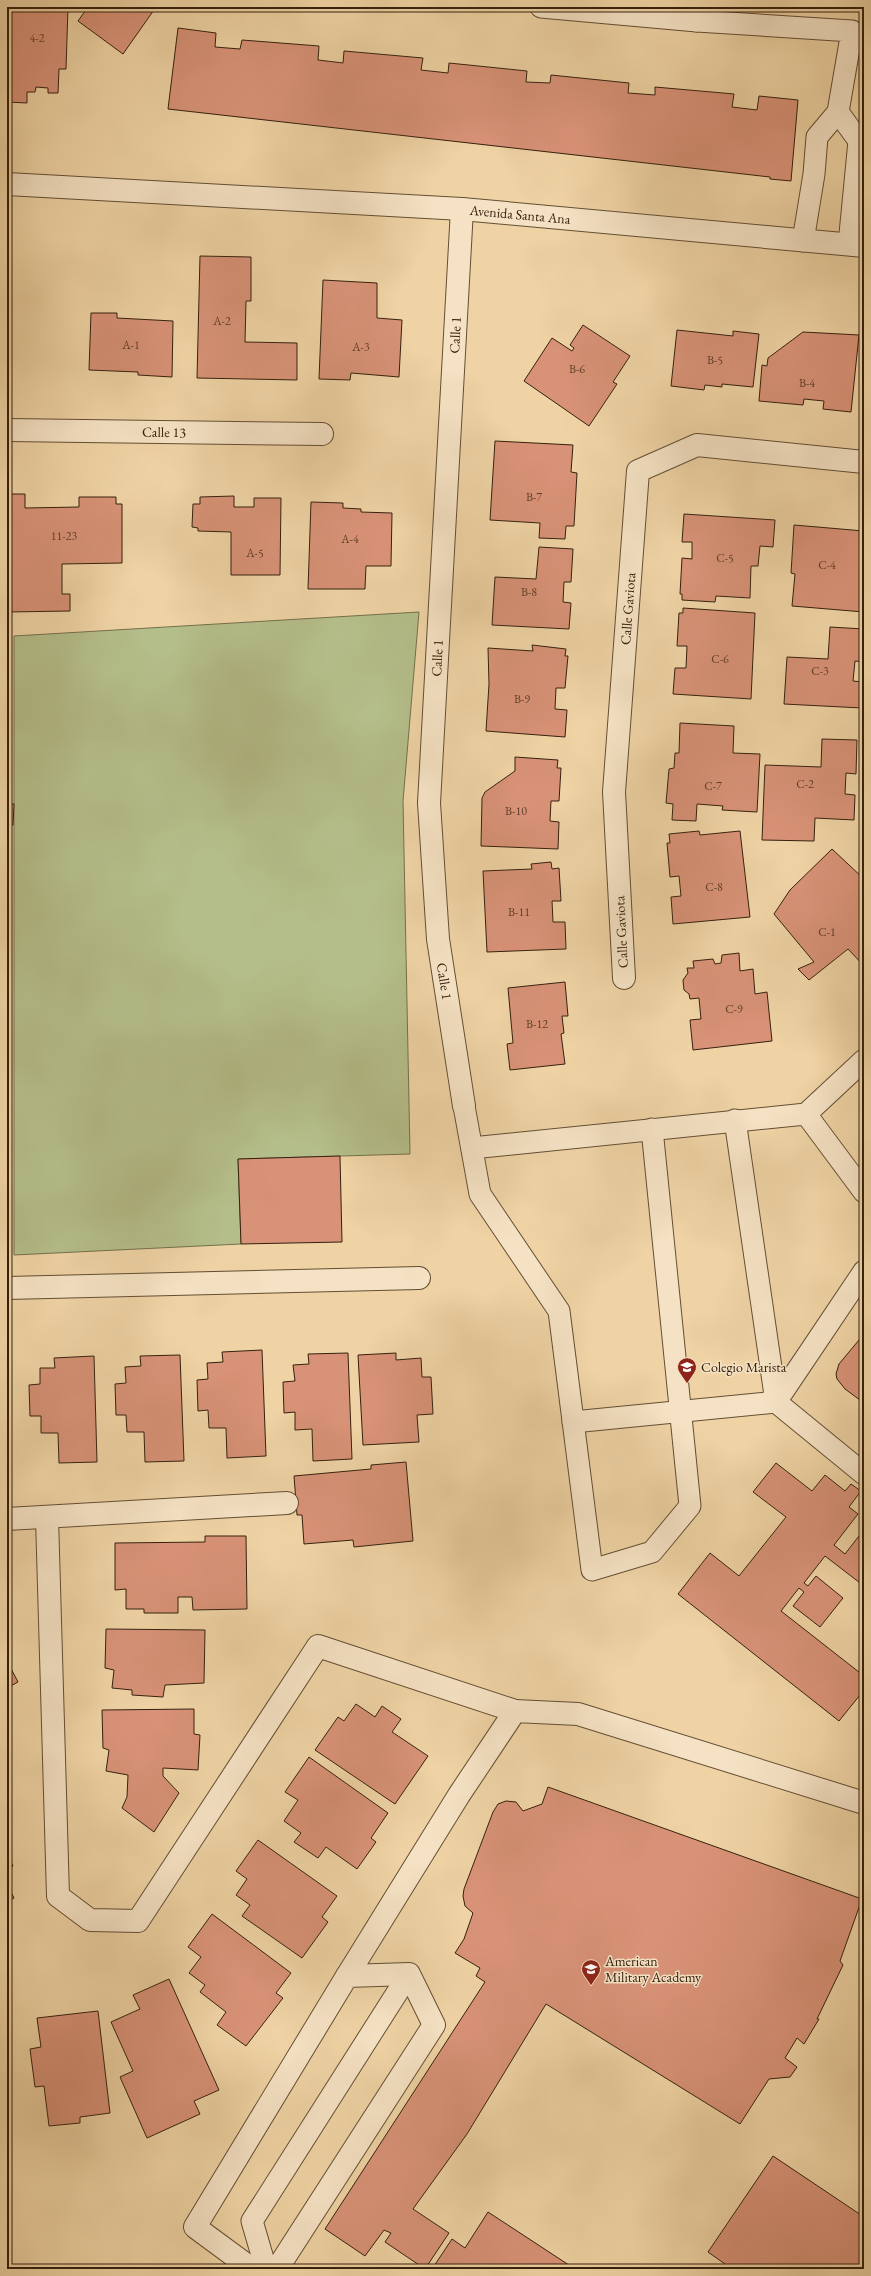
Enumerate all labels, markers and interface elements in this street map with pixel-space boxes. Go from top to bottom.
house number: 4-2 [30,30,45,46]
street label: Avenida Santa Ana [468,201,572,228]
house number: A-2 [212,313,231,329]
street label: Calle 1 [445,316,465,354]
house number: A-1 [121,337,140,353]
house number: A-3 [351,339,370,355]
house number: B-5 [707,352,723,368]
house number: B-6 [569,361,585,377]
house number: B-4 [799,375,815,391]
street label: Calle 13 [142,423,186,441]
house number: B-7 [526,489,542,505]
house number: 11-23 [51,528,77,544]
house number: A-4 [340,531,359,547]
house number: A-5 [245,545,264,561]
house number: C-5 [716,550,734,566]
house number: C-4 [818,557,836,573]
street label: Calle Gaviota [616,571,639,646]
house number: B-8 [521,584,537,600]
street label: Calle 1 [427,639,447,677]
house number: C-6 [711,651,729,667]
house number: C-3 [811,663,829,679]
house number: B-9 [514,691,530,707]
house number: C-2 [796,776,814,792]
house number: C-7 [704,778,722,794]
house number: B-10 [505,803,527,819]
house number: C-8 [705,879,723,895]
street label: Calle Gaviota [610,895,632,969]
house number: B-11 [508,904,530,920]
house number: C-1 [818,924,836,940]
street label: Calle 1 [433,961,456,1001]
house number: C-9 [725,1001,743,1017]
house number: B-12 [526,1016,548,1032]
school or university icon: Colegio Marista [676,1356,698,1384]
place label: Colegio Marista [701,1358,787,1376]
place label: American Military Academy [604,1952,702,1986]
school or university icon: American Military Academy [580,1958,602,1986]

